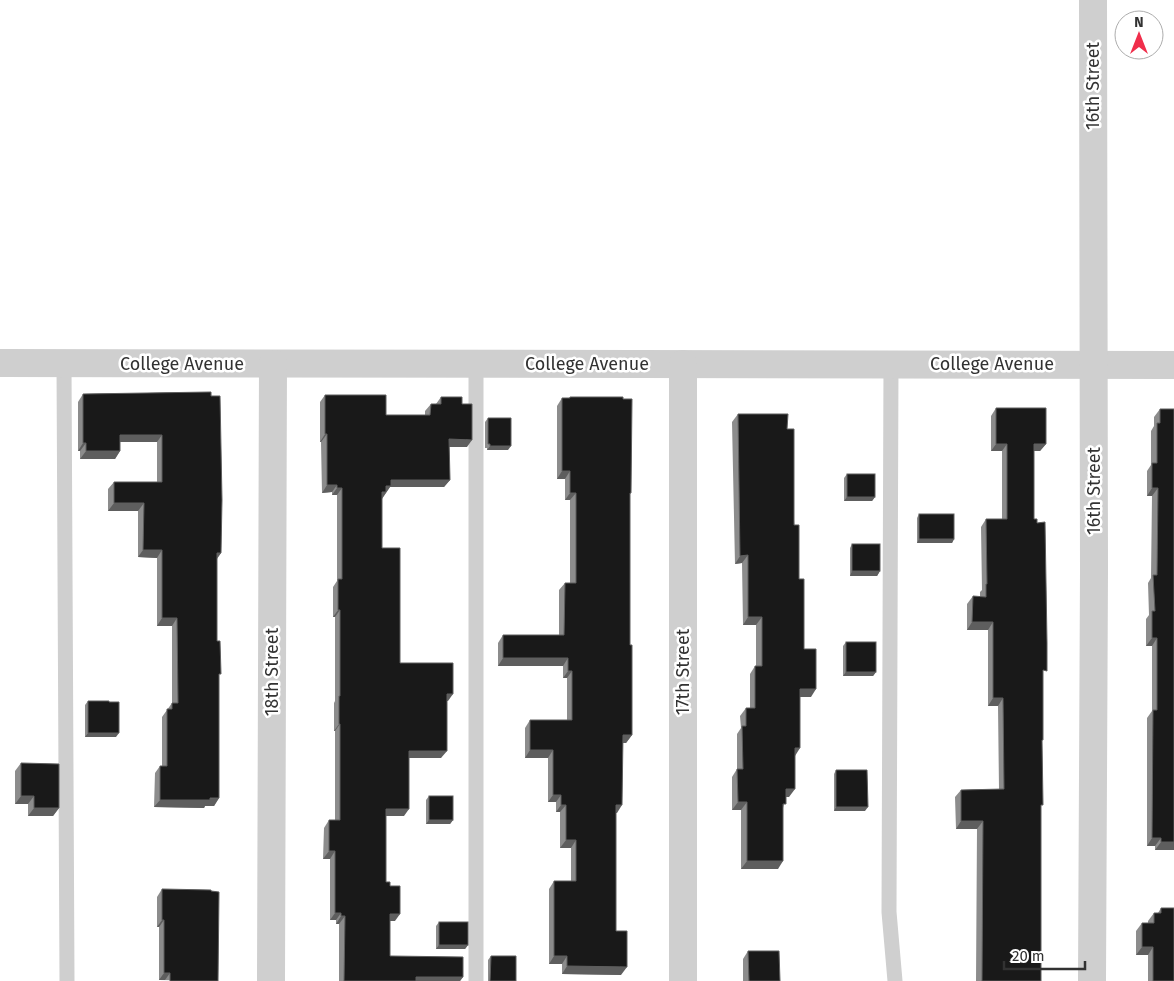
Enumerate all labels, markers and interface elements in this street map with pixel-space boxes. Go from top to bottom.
north arrow [1114,10,1164,60]
text: N [1134,14,1144,31]
street label: 16th Street [1082,41,1104,130]
street label: College Avenue [120,353,244,375]
street label: College Avenue [525,353,649,375]
street label: College Avenue [930,353,1054,375]
street label: 16th Street [1083,446,1105,535]
street label: 18th Street [261,627,283,716]
street label: 17th Street [672,628,694,715]
scale bar [1004,938,1085,970]
text: 20 m [1012,947,1045,965]

